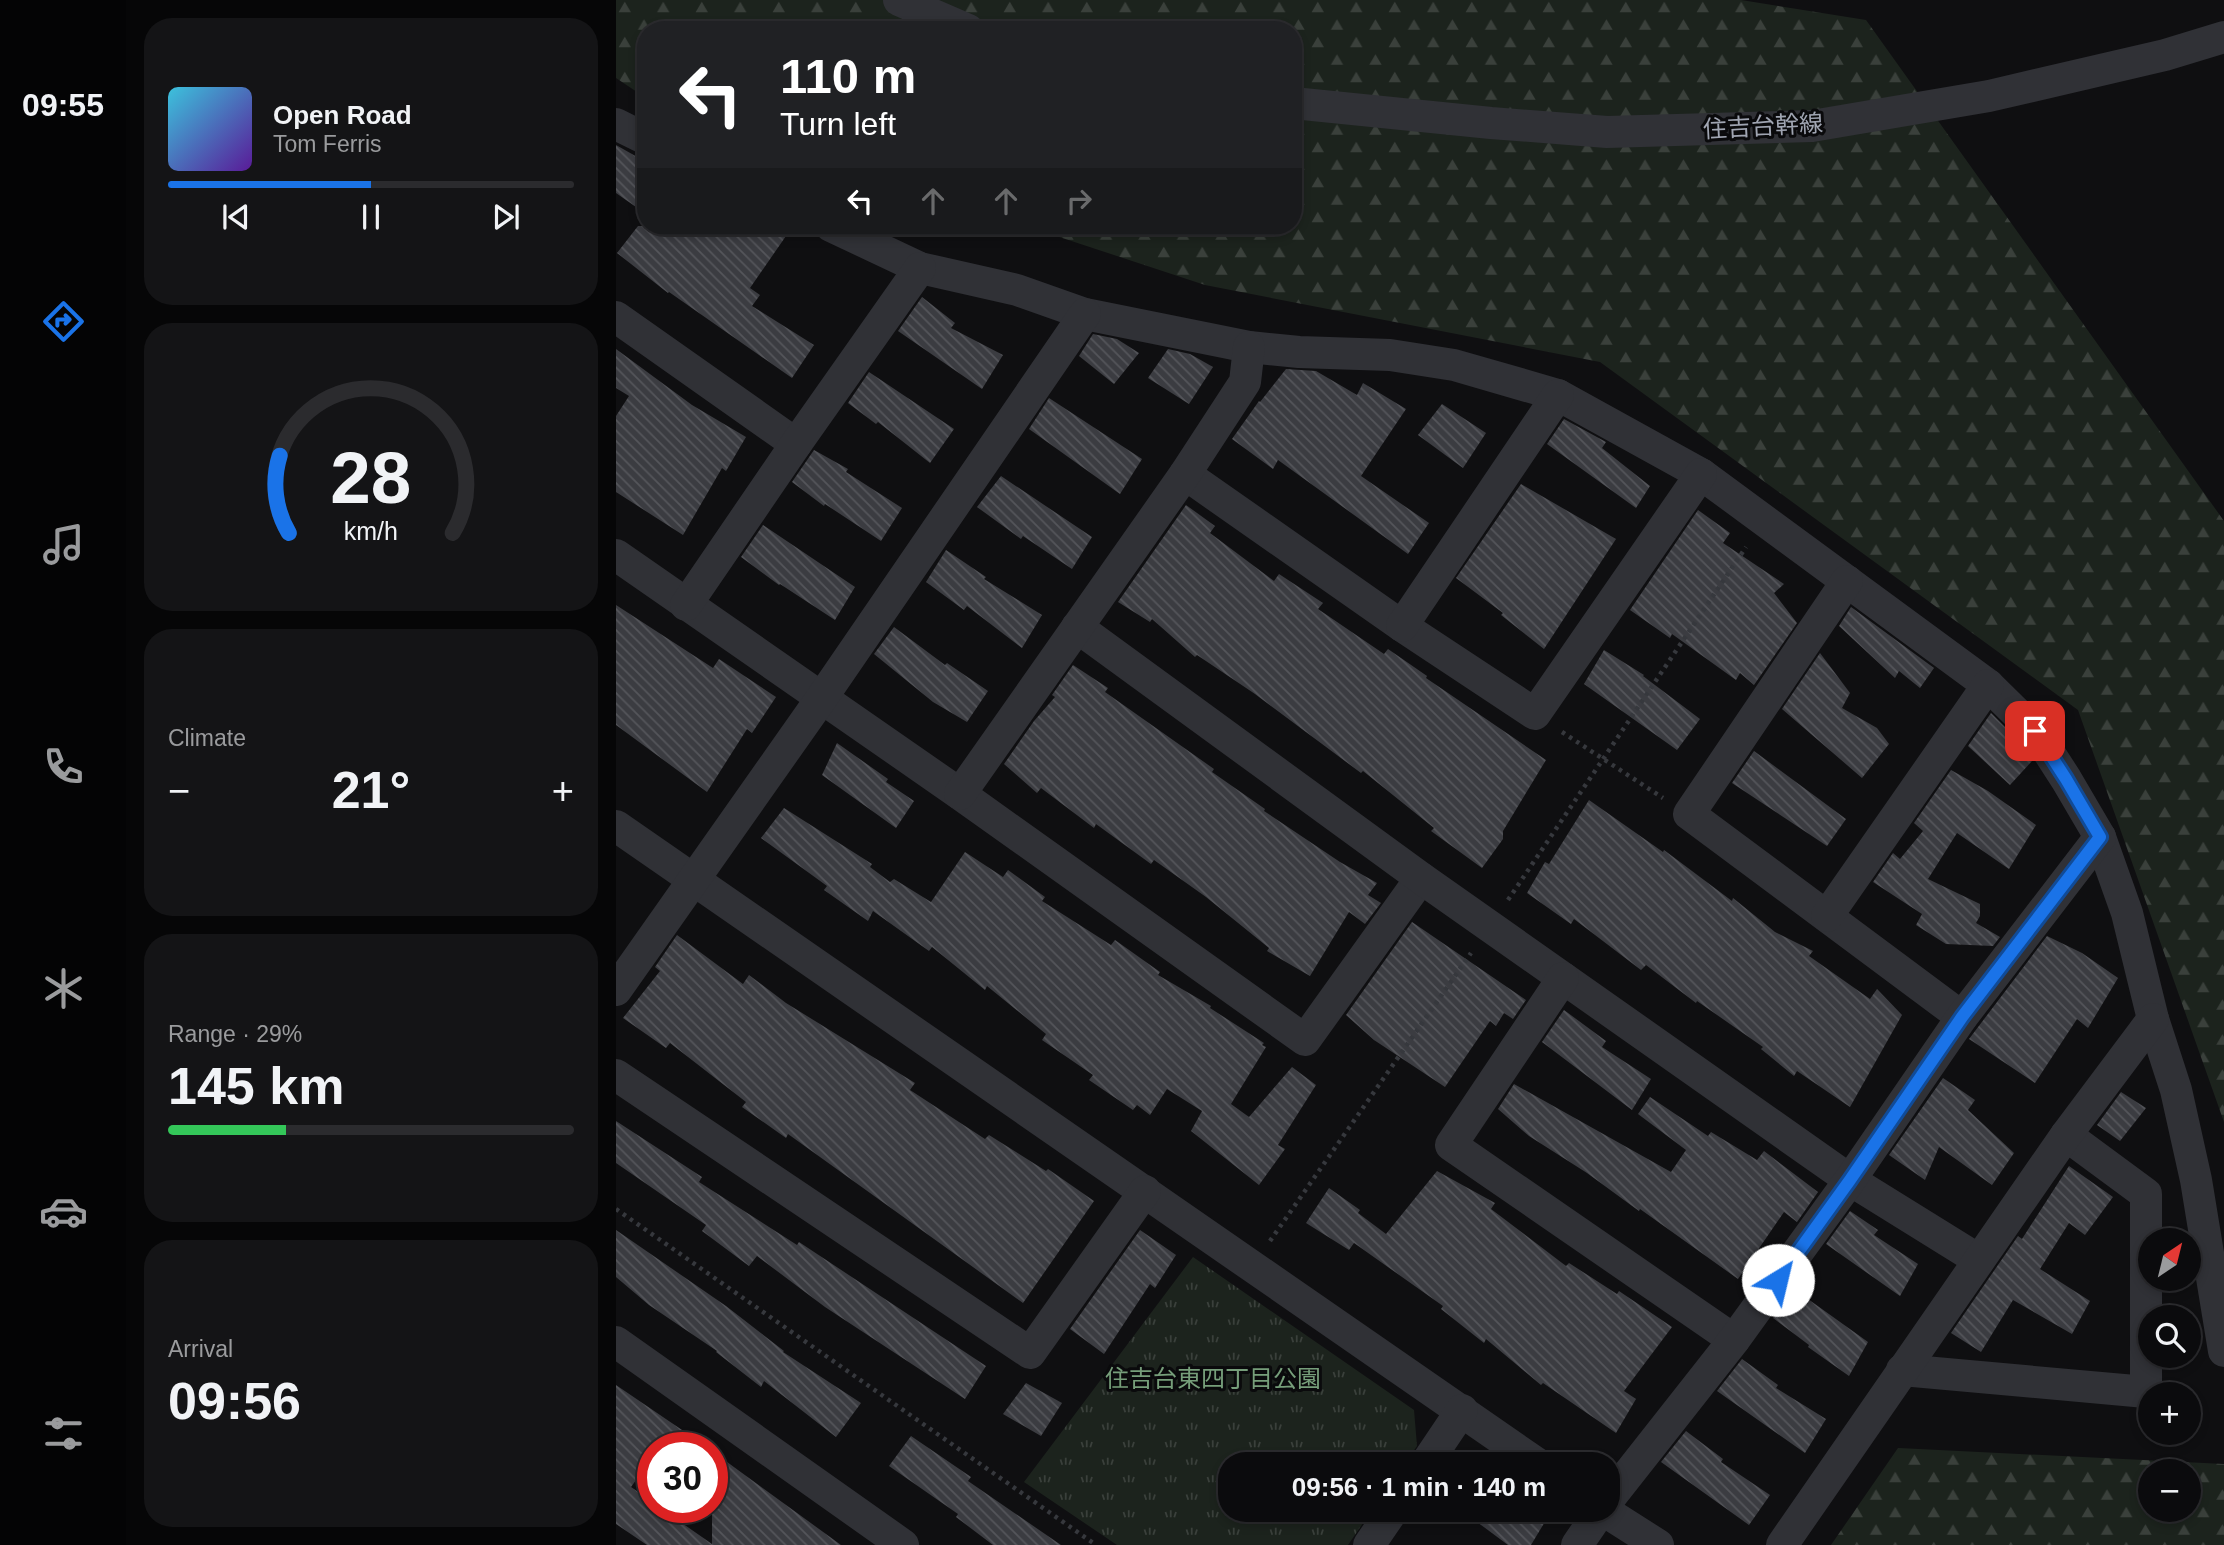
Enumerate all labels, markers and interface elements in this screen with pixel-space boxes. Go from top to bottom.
icon: left [665,49,756,140]
text: 110 m [780,49,916,103]
text: 09:55 [22,87,104,123]
text: Open Road [273,100,412,130]
text: Turn left [780,106,896,142]
street label: 住吉台幹線 [1702,109,1824,143]
text: Tom Ferris [273,131,382,157]
icon: left [841,182,879,220]
icon: ahead [914,182,952,220]
icon: ahead [987,182,1025,220]
icon: right [1060,182,1098,220]
icon: previous [217,198,255,236]
icon: pause [352,198,390,236]
icon: next [487,198,525,236]
icon: directions [39,297,88,346]
text: 28 [331,438,411,519]
text: km/h [344,517,398,545]
icon: music [39,520,88,569]
pin [2005,701,2065,761]
icon: arrive [2016,712,2054,750]
text: Climate [168,725,246,751]
icon: phone [39,742,88,791]
text: 21° [332,761,410,819]
text: − [168,770,190,812]
text: + [552,770,574,812]
icon: climate [39,964,88,1013]
text: Range · 29% [168,1021,302,1047]
text: 145 km [168,1057,344,1115]
icon: car [39,1187,88,1236]
north arrow [2138,1228,2202,1292]
map controls [2138,1228,2201,1522]
position arrow [1741,1243,1815,1317]
button: search [2138,1305,2201,1368]
text: Arrival [168,1336,233,1362]
park label: 住吉台東四丁目公園 [1105,1365,1321,1392]
text: 09:56 [168,1372,301,1430]
button: + [2138,1382,2201,1445]
icon: filters [39,1409,88,1458]
speed limit sign: 30 [637,1432,728,1523]
button: − [2138,1459,2201,1522]
text: 09:56 · 1 min · 140 m [1292,1472,1546,1502]

